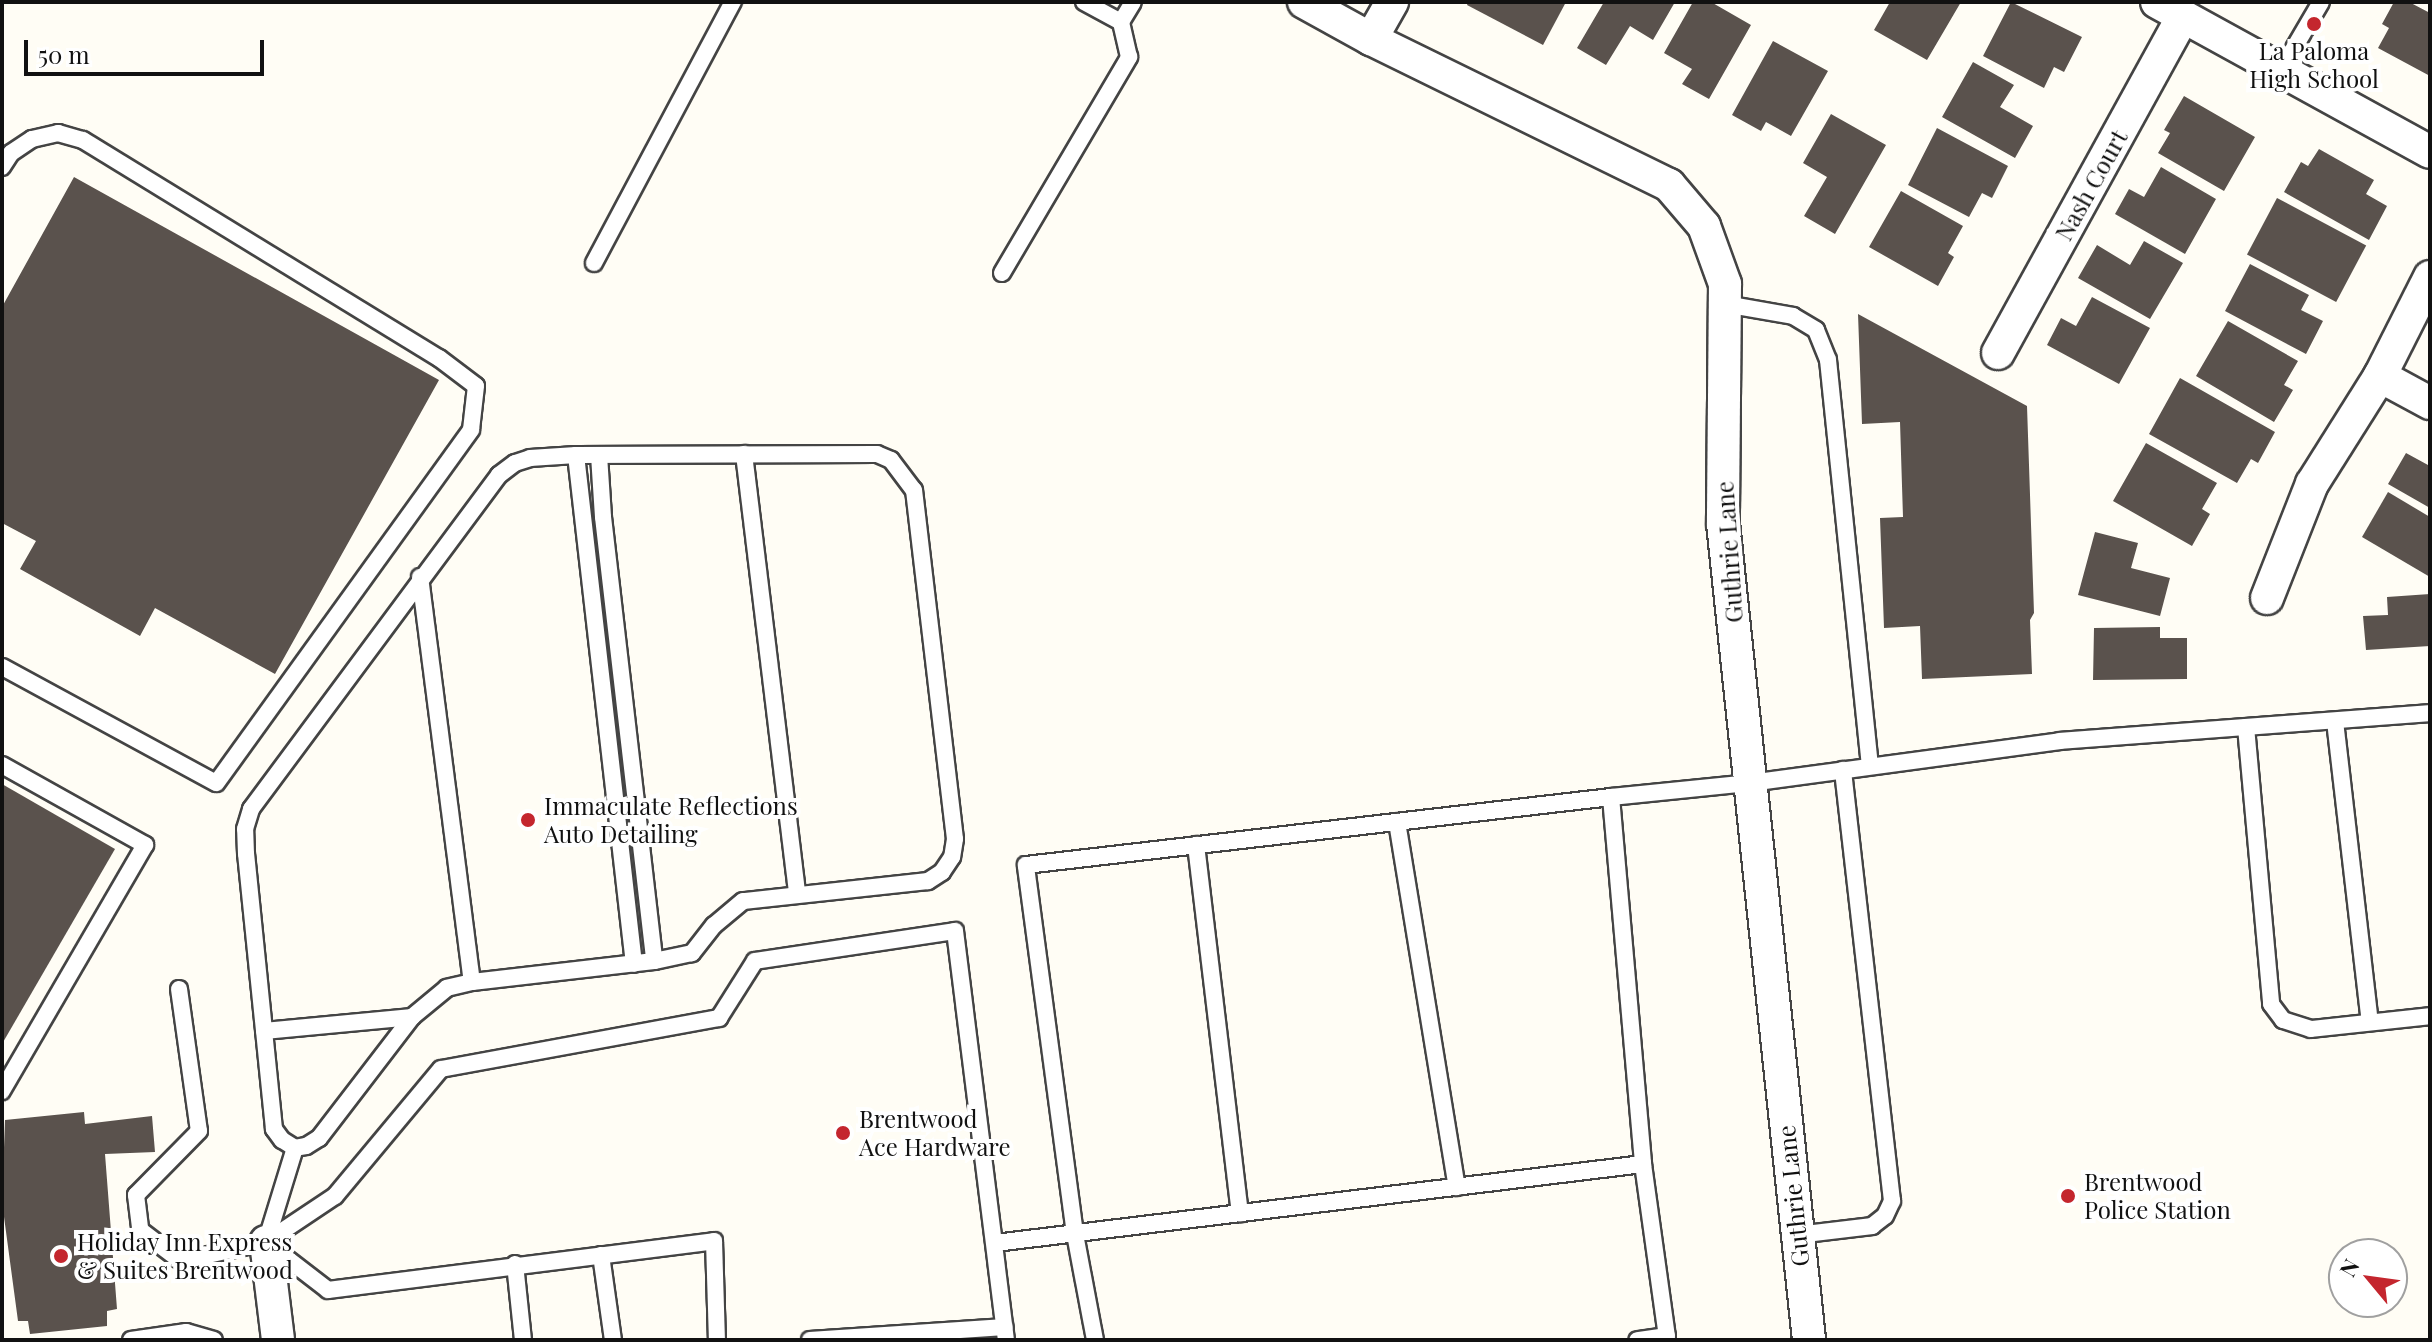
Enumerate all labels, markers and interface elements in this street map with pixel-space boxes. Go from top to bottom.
marker: La Paloma High School [2305,15,2323,33]
scale bar [28,24,268,74]
place label: La Paloma High School [2249,37,2379,93]
text: 50 m [38,38,90,70]
street label: Nash Court [2049,125,2133,245]
street label: Guthrie Lane [1710,480,1748,624]
place label: Immaculate Reflections Auto Detailing [544,792,798,848]
marker: Immaculate Reflections Auto Detailing [519,811,537,829]
place label: Brentwood Ace Hardware [859,1105,1011,1161]
marker: Brentwood Ace Hardware [834,1124,852,1142]
street label: Guthrie Lane [1771,1124,1815,1268]
place label: Brentwood Police Station [2084,1168,2231,1224]
marker: Brentwood Police Station [2059,1187,2077,1205]
place label: Holiday Inn Express & Suites Brentwood [77,1228,293,1284]
north arrow [2328,1238,2408,1318]
marker: Holiday Inn Express & Suites Brentwood [52,1247,70,1265]
text: N [2332,1253,2366,1282]

